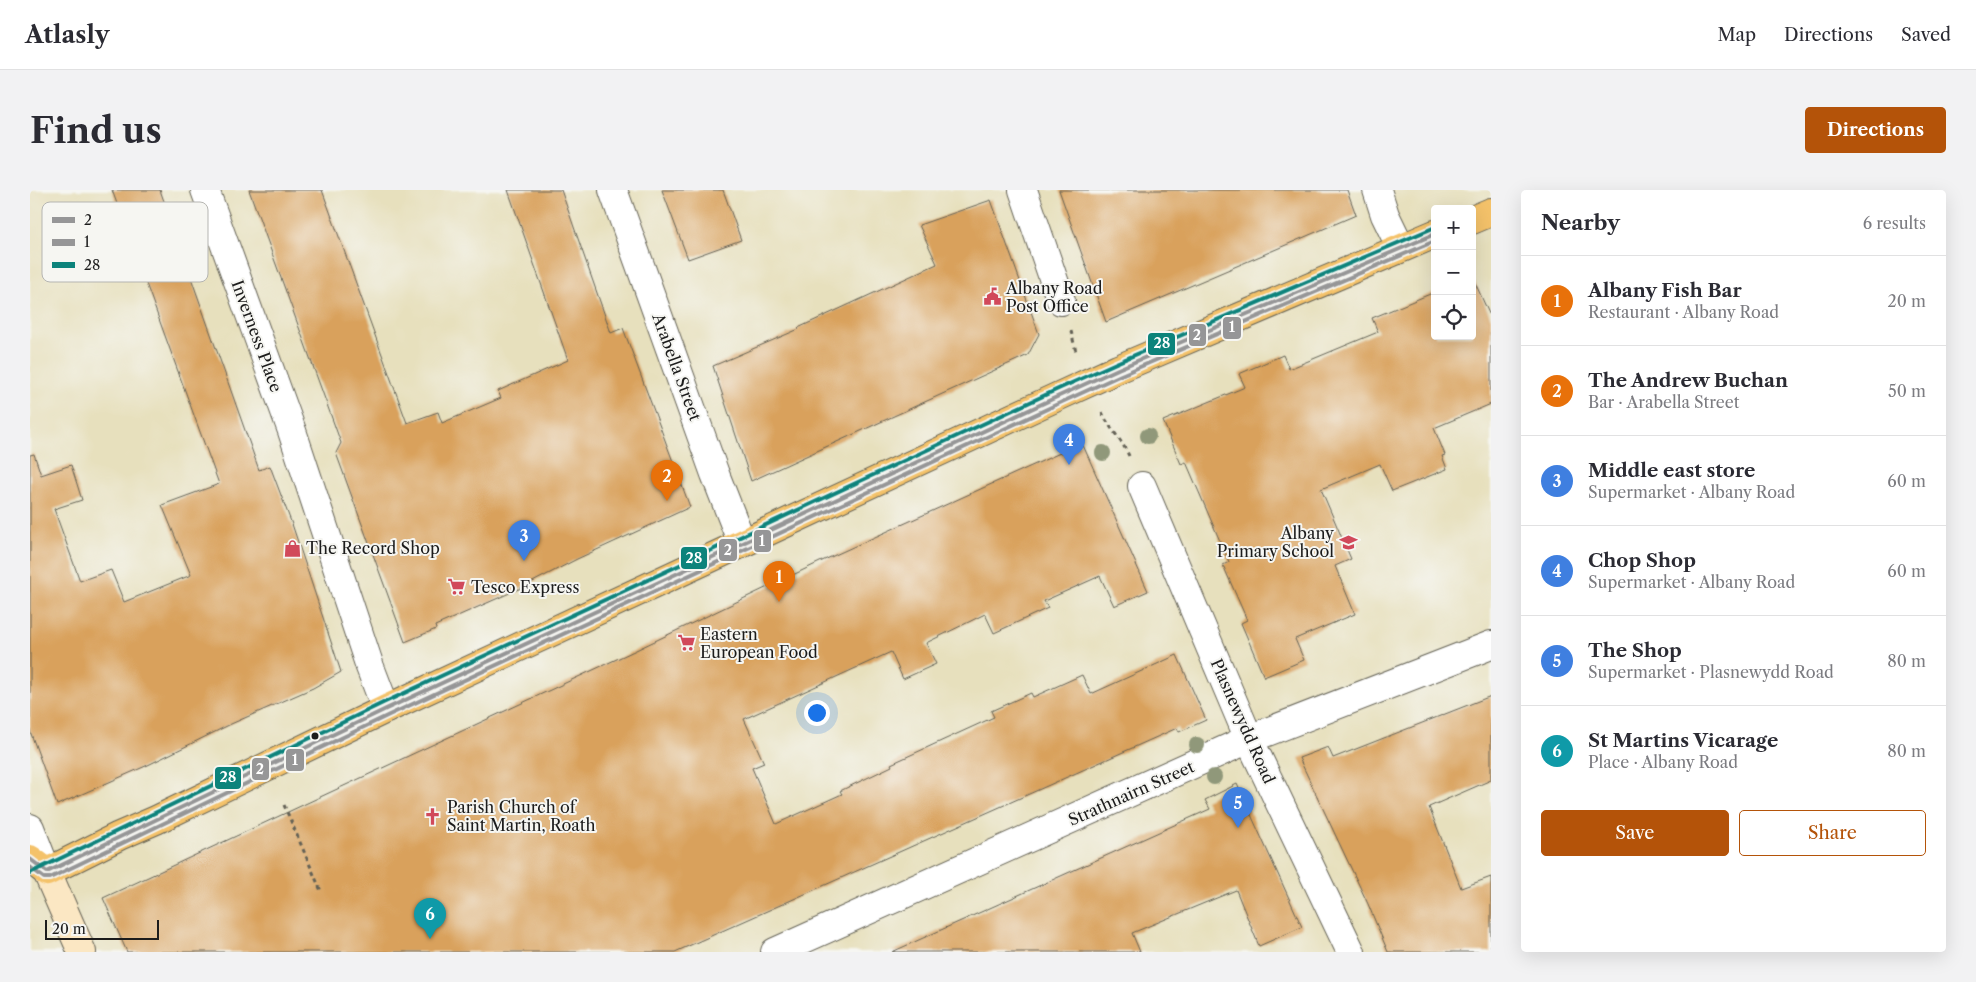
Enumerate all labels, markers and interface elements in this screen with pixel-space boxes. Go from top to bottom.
text: Atlasly [25,20,109,49]
text: Map [1717,24,1756,46]
text: Directions [1784,24,1873,46]
text: Saved [1901,24,1951,46]
button: Directions [1805,107,1946,153]
text: Find us [30,109,162,152]
legend [42,202,208,282]
map controls [1431,205,1476,340]
button: + [1431,205,1476,250]
text: Nearby [1541,210,1620,235]
text: 2 [84,211,92,229]
text: 6 results [1863,213,1926,233]
text: 1 [84,233,90,251]
button: − [1431,250,1476,295]
text: 28 [84,256,100,274]
street label: Inverness Place [227,277,287,395]
place label: Albany Road Post Office [1005,278,1103,316]
text: Albany Fish Bar [1588,279,1742,302]
public building icon: Albany Road Post Office [982,287,1002,307]
text: 1 [1553,291,1561,311]
text: 20 m [1887,291,1926,311]
button: locate [1431,295,1476,340]
text: Restaurant · Albany Road [1588,302,1779,322]
street label: Arabella Street [648,310,706,424]
line badge: 1 [1222,316,1242,340]
text: 1 [1229,318,1236,336]
line badge: 2 [1188,323,1207,347]
text: 2 [1193,326,1201,344]
line badge: 28 [1147,332,1176,356]
text: 28 [1154,334,1170,352]
text: The Andrew Buchan [1588,369,1788,392]
text: 2 [1552,381,1562,401]
text: 50 m [1888,381,1926,401]
text: Bar · Arabella Street [1588,392,1739,412]
pin: 4 [1053,424,1085,465]
text: Middle east store [1588,459,1755,482]
pin: 2 [651,460,683,501]
text: 3 [1552,471,1562,491]
text: 60 m [1887,471,1926,491]
text: Supermarket · Albany Road [1588,482,1795,502]
pin: 3 [508,520,540,561]
place label: Albany Primary School [1217,523,1335,561]
line badge: 1 [753,529,772,553]
text: 1 [759,532,766,550]
school or university icon: Albany Primary School [1338,532,1358,552]
shop icon: The Record Shop [282,538,302,558]
place label: The Record Shop [306,538,440,558]
line badge: 2 [718,538,738,562]
text: 2 [724,541,732,559]
line badge: 28 [680,546,708,570]
text: 28 [686,549,702,567]
text: Chop Shop [1588,549,1696,572]
pin: 1 [763,561,795,602]
text: 4 [1552,561,1562,581]
text: 60 m [1887,561,1926,581]
text: Supermarket · Albany Road [1588,572,1795,592]
supermarket icon: Tesco Express [447,577,467,597]
place label: Tesco Express [471,577,580,597]
place label: Eastern European Food [700,624,818,662]
supermarket icon: Eastern European Food [676,633,696,653]
text: The Shop [1588,639,1682,662]
text: 5 [1553,651,1561,671]
text: 80 m [1887,651,1926,671]
street label: Plasnewydd Road [1207,656,1280,787]
text: Supermarket · Plasnewydd Road [1588,662,1834,682]
your location [804,700,830,726]
text: St Martins Vicarage [1588,729,1778,752]
unlabelled marker [310,731,320,741]
text: 6 [1552,741,1562,761]
text: 80 m [1887,741,1926,761]
line badge: 1 [285,748,305,772]
text: 1 [292,751,299,769]
text: Place · Albany Road [1588,752,1738,772]
street label: Strathnairn Street [1065,756,1197,830]
line badge: 2 [251,757,270,781]
text: 2 [256,760,264,778]
line badge: 28 [214,766,242,790]
text: 28 [220,768,236,786]
pin: 5 [1222,787,1254,828]
place label: Parish Church of Saint Martin, Roath [447,797,595,835]
church icon: Parish Church of Saint Martin, Roath [423,806,443,826]
button: Save [1541,810,1729,856]
button: Share [1739,810,1926,856]
pin: 6 [414,898,446,939]
scale bar [45,917,159,940]
text: 20 m [52,920,86,938]

